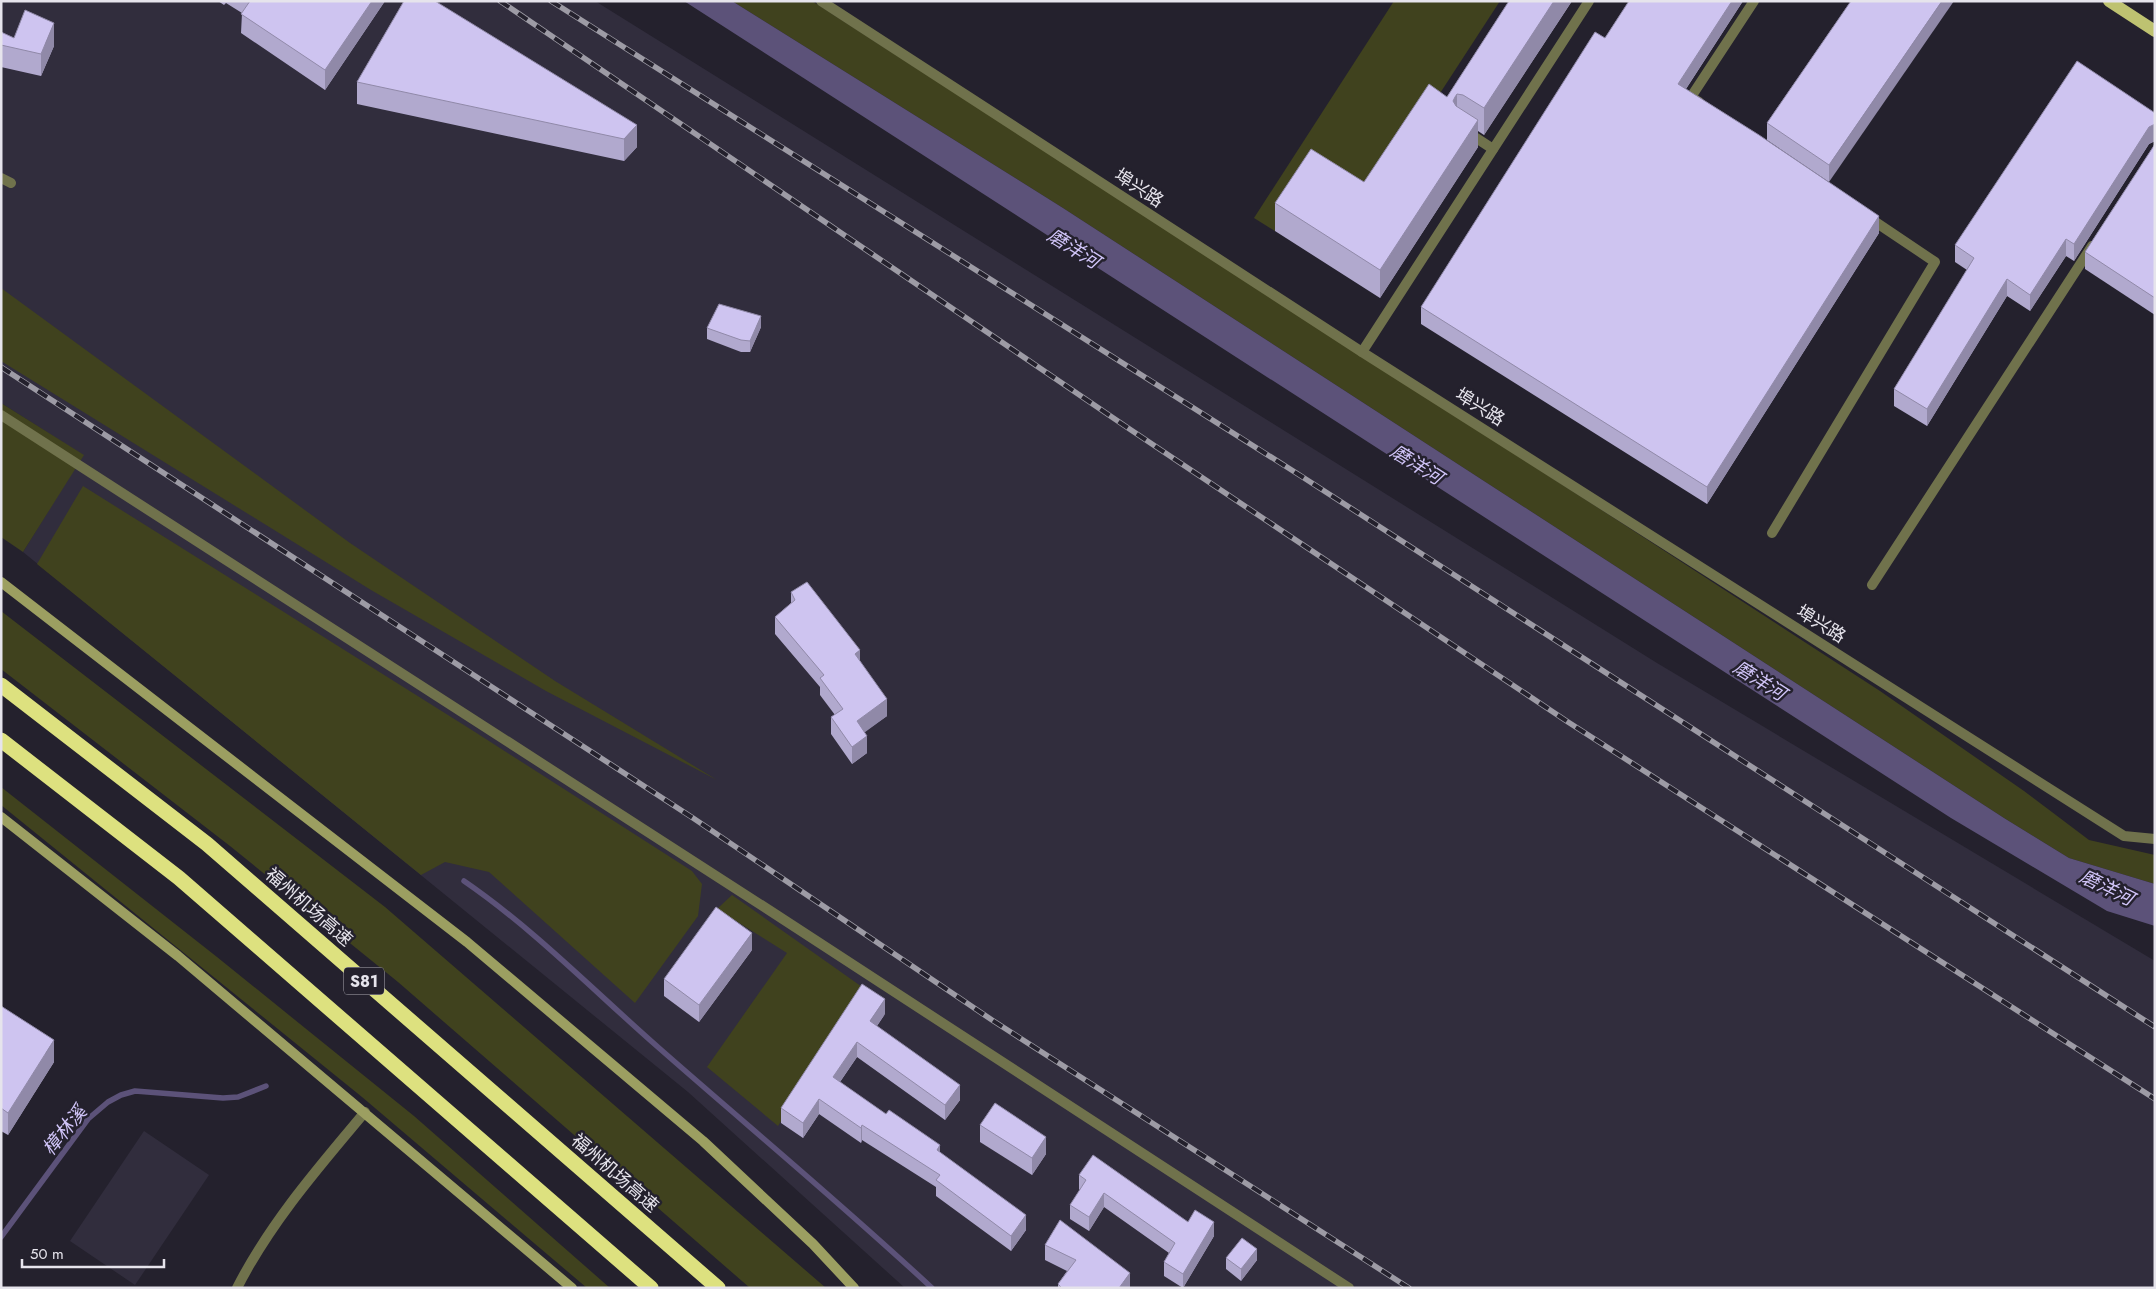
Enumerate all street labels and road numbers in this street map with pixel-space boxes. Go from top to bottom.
street label: 埠兴路 [1109,162,1169,214]
street label: 埠兴路 [1450,382,1510,432]
street label: 埠兴路 [1791,599,1851,649]
street label: 福州机场高速 [260,862,358,952]
road number: S81 [344,968,384,994]
street label: 福州机场高速 [566,1128,664,1218]

